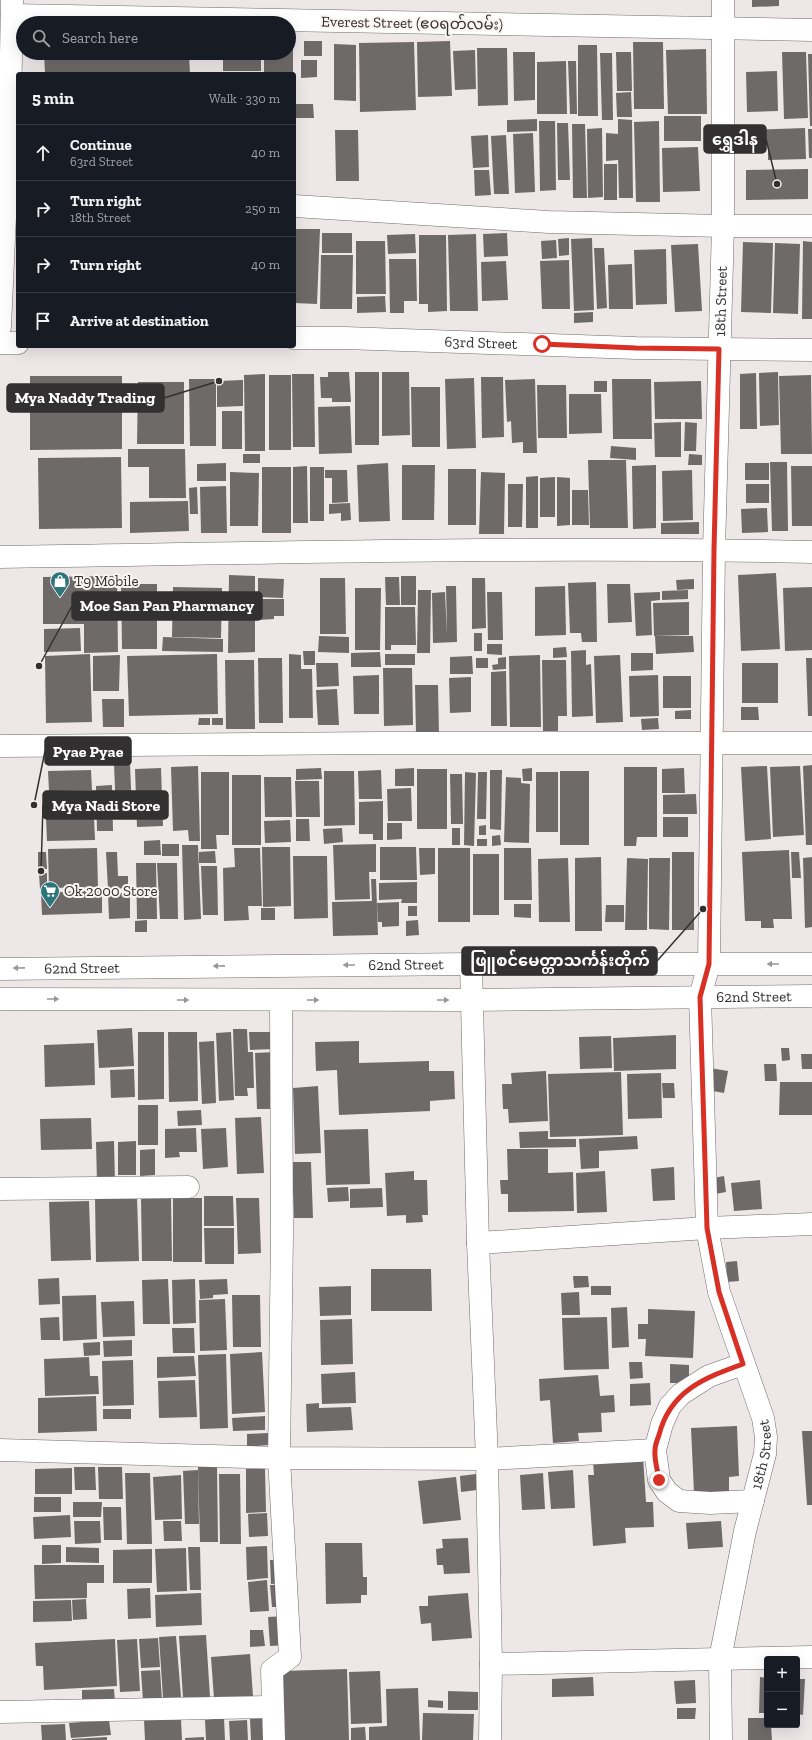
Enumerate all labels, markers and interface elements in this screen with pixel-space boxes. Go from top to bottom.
street label: Everest Street (ဧ၀ရတ်လမ်း) [321,11,503,37]
search box [16,16,296,60]
icon: search [30,27,52,49]
text: Search here [62,29,138,47]
text: 5 min [32,88,74,108]
text: Walk · 330 m [209,91,280,106]
callout: ရွှေဒါန [704,125,766,153]
text: ရွှေဒါန [712,129,758,153]
text: Continue [70,136,132,154]
icon: ahead [32,142,54,164]
text: 40 m [251,145,280,160]
text: 63rd Street [70,154,133,169]
text: Turn right [70,192,141,210]
icon: right [32,198,54,220]
text: 250 m [245,201,280,216]
text: 18th Street [70,210,131,225]
icon: right [32,254,54,276]
text: Turn right [70,256,141,274]
text: 40 m [251,257,280,272]
street label: 18th Street [711,265,731,337]
icon: arrive [32,310,54,332]
text: Arrive at destination [70,312,209,330]
street label: 63rd Street [444,332,518,353]
route start [533,335,551,353]
callout: Mya Naddy Trading [7,384,164,412]
text: Mya Naddy Trading [15,388,155,407]
shop icon: T9 Mobile [49,570,71,598]
place label: T9 Mobile [74,572,139,590]
callout: Moe San Pan Pharmancy [72,592,262,620]
text: Moe San Pan Pharmancy [80,596,255,615]
callout: Pyae Pyae [45,737,131,765]
text: Pyae Pyae [53,742,124,761]
callout: Mya Nadi Store [43,791,168,819]
text: Mya Nadi Store [52,796,161,815]
supermarket icon: Ok 2000 Store [39,880,61,908]
place label: Ok 2000 Store [64,882,158,900]
callout: ဖြူစင်မေတ္တာသင်္ကန်းတိုက် [462,947,657,975]
text: ဖြူစင်မေတ္တာသင်္ကန်းတိုက် [470,949,650,974]
street label: 62nd Street [368,955,444,974]
street label: 62nd Street [44,959,120,978]
one-way arrow [766,961,779,967]
one-way arrow [342,962,355,968]
one-way arrow [212,963,225,969]
one-way arrow [12,965,25,971]
street label: 62nd Street [716,987,792,1006]
one-way arrow [47,996,60,1002]
one-way arrow [177,997,190,1003]
one-way arrow [307,997,320,1003]
one-way arrow [437,997,450,1003]
street label: 18th Street [747,1418,775,1491]
route end [650,1471,668,1489]
map controls [764,1656,800,1728]
button: + [764,1656,800,1692]
button: − [764,1692,800,1728]

